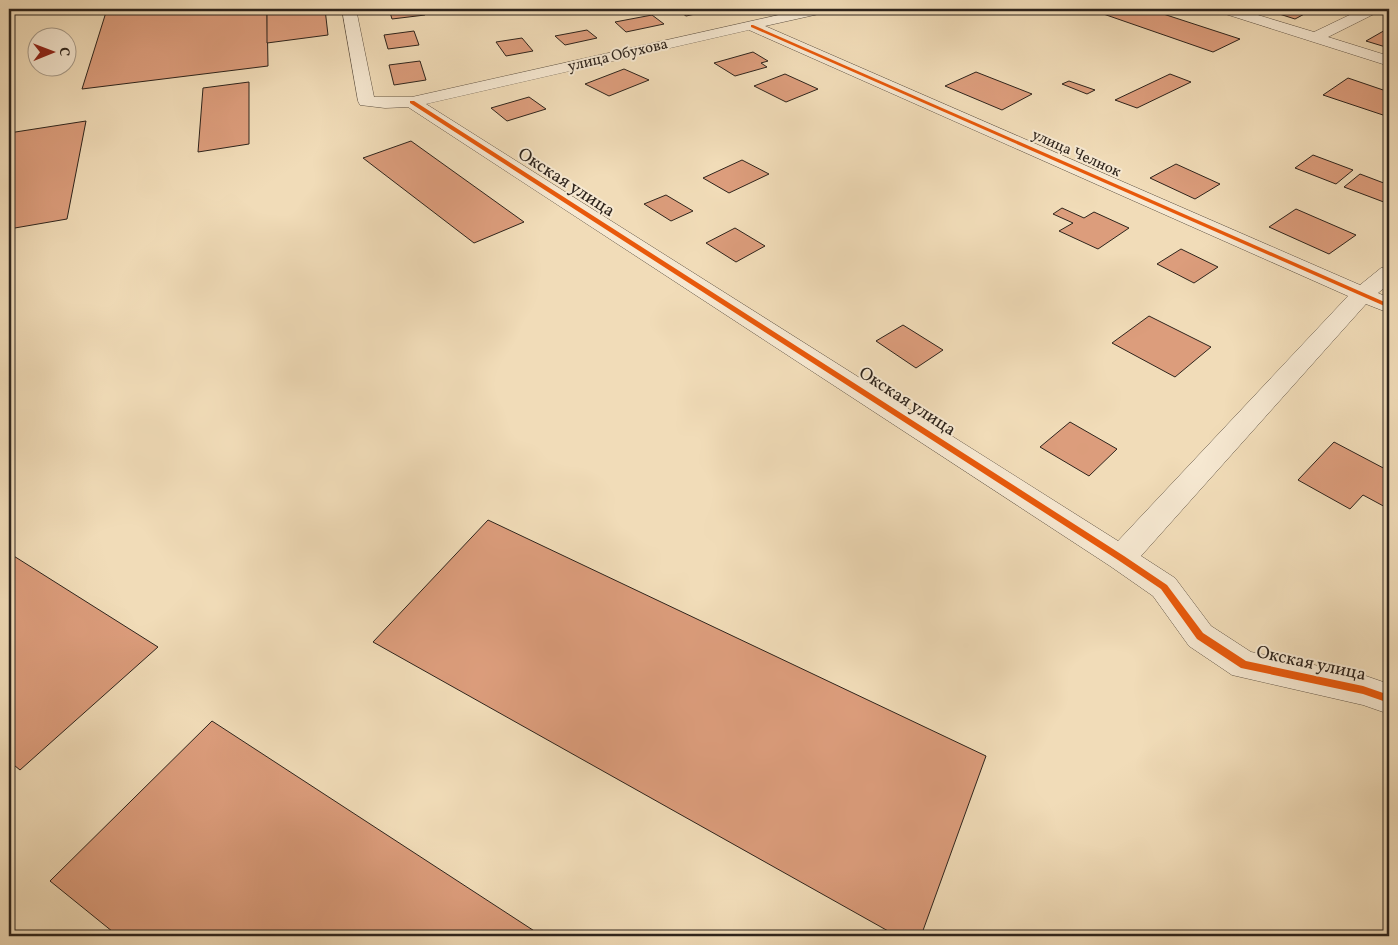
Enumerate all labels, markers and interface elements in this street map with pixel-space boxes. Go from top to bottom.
north arrow [28,28,78,78]
street label: улица Обухова [566,34,670,78]
text: С [54,47,73,56]
street label: улица Челнок [1028,125,1124,183]
street label: Окская улица [512,142,620,224]
street label: Окская улица [853,361,961,443]
street label: Окская улица [1254,640,1368,688]

